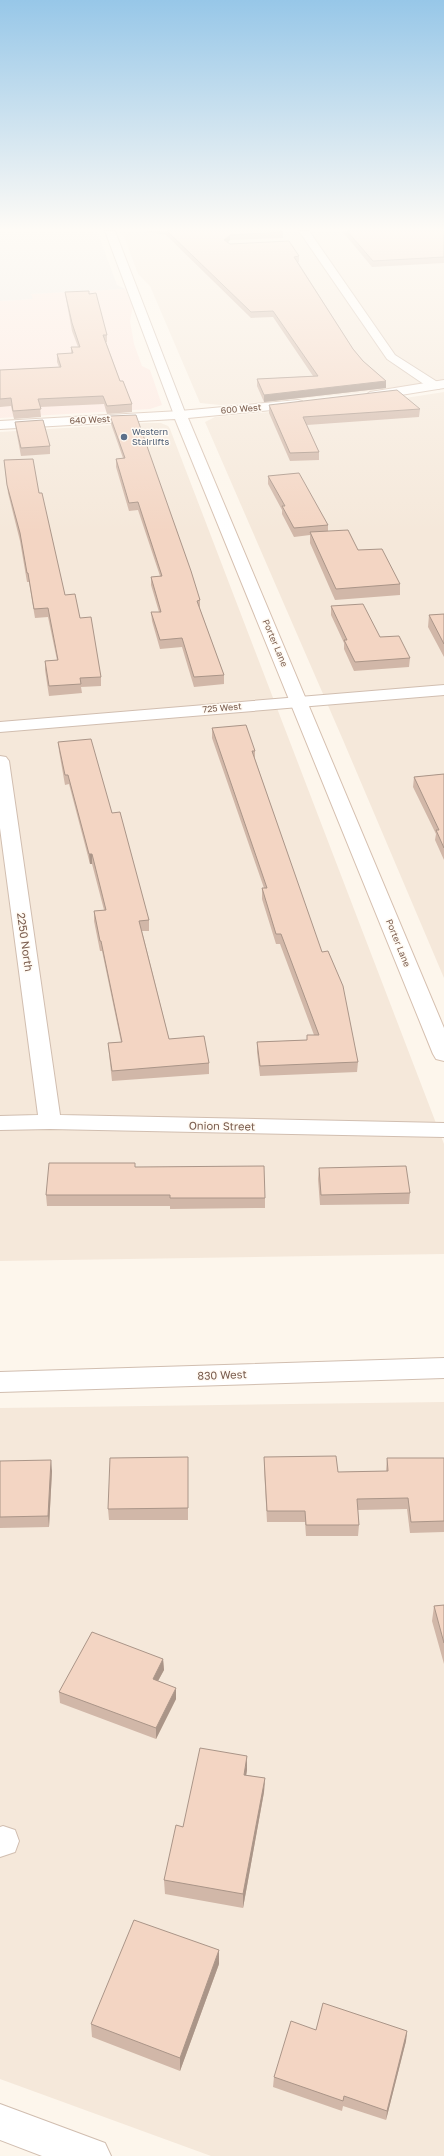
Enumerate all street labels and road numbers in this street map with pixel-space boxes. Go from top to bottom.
street label: 600 West [220,401,262,416]
street label: 640 West [69,413,111,426]
street label: Porter Lane [261,617,290,668]
street label: 725 West [202,700,242,715]
street label: 2250 North [15,912,36,972]
street label: Porter Lane [384,917,413,968]
street label: Onion Street [189,1118,255,1133]
street label: 830 West [197,1367,247,1382]

